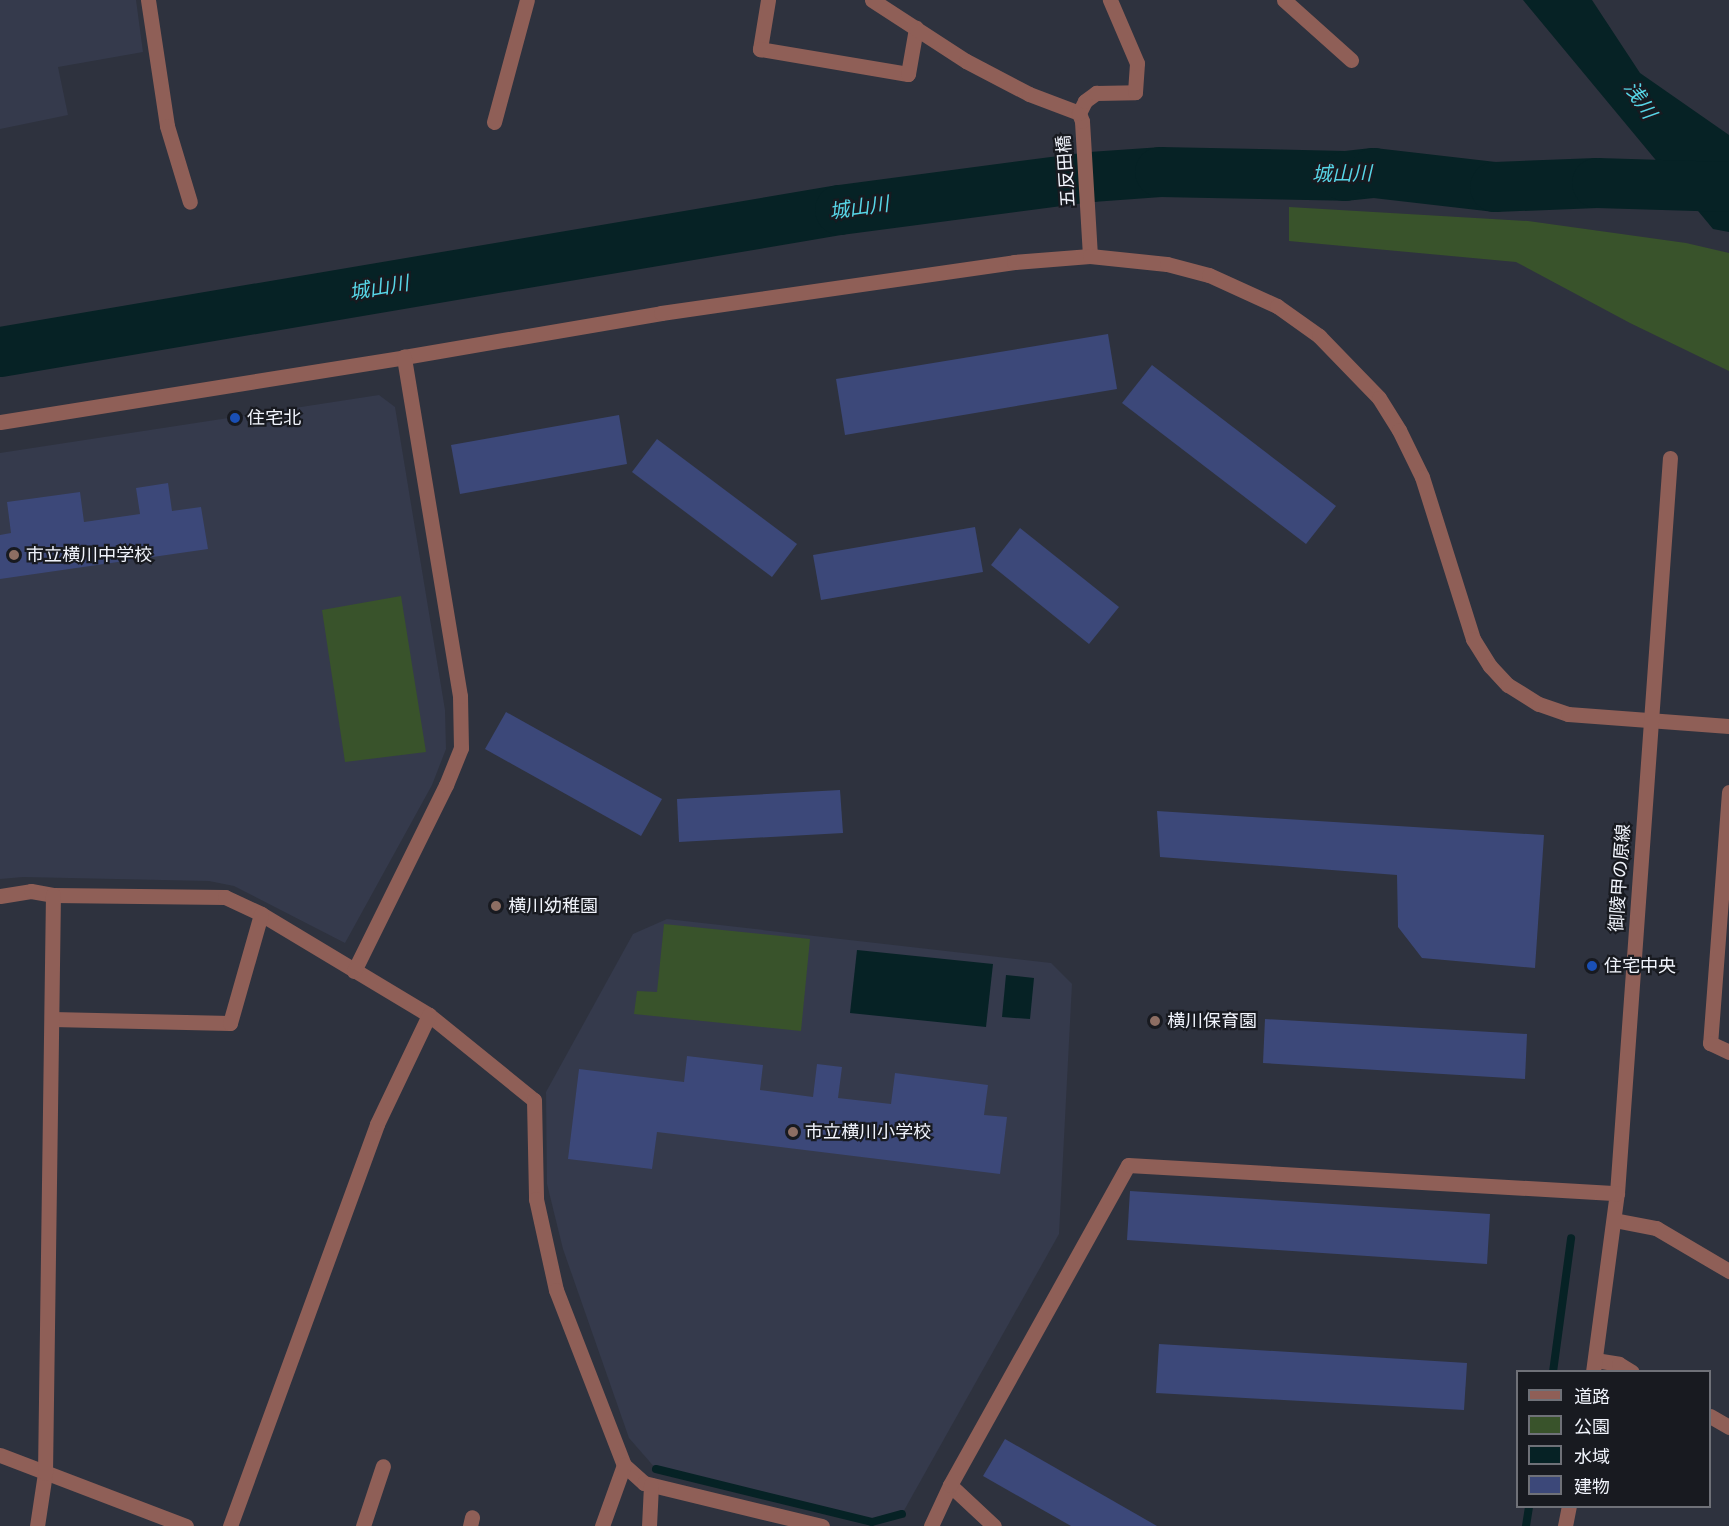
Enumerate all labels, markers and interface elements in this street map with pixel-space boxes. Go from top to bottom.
water label: 浅川 [1619,77,1661,123]
street label: 五反田橋 [1053,134,1079,208]
water label: 城山川 [1312,161,1372,187]
water label: 城山川 [828,192,890,224]
water label: 城山川 [347,271,411,305]
place label: 住宅北 [247,407,301,429]
marker: 住宅北 [228,411,242,425]
place label: 市立横川中学校 [26,544,152,566]
marker: 市立横川中学校 [7,548,21,562]
street label: 御陵甲の原線 [1605,823,1635,933]
place label: 横川幼稚園 [508,895,598,917]
marker: 横川幼稚園 [489,899,503,913]
place label: 住宅中央 [1604,955,1676,977]
marker: 住宅中央 [1585,959,1599,973]
place label: 横川保育園 [1167,1010,1257,1032]
marker: 横川保育園 [1148,1014,1162,1028]
place label: 市立横川小学校 [805,1121,931,1143]
marker: 市立横川小学校 [786,1125,800,1139]
legend [1516,1370,1711,1508]
text: 道路 [1574,1385,1610,1409]
text: 公園 [1574,1415,1610,1439]
text: 水域 [1574,1445,1610,1469]
text: 建物 [1574,1475,1610,1499]

